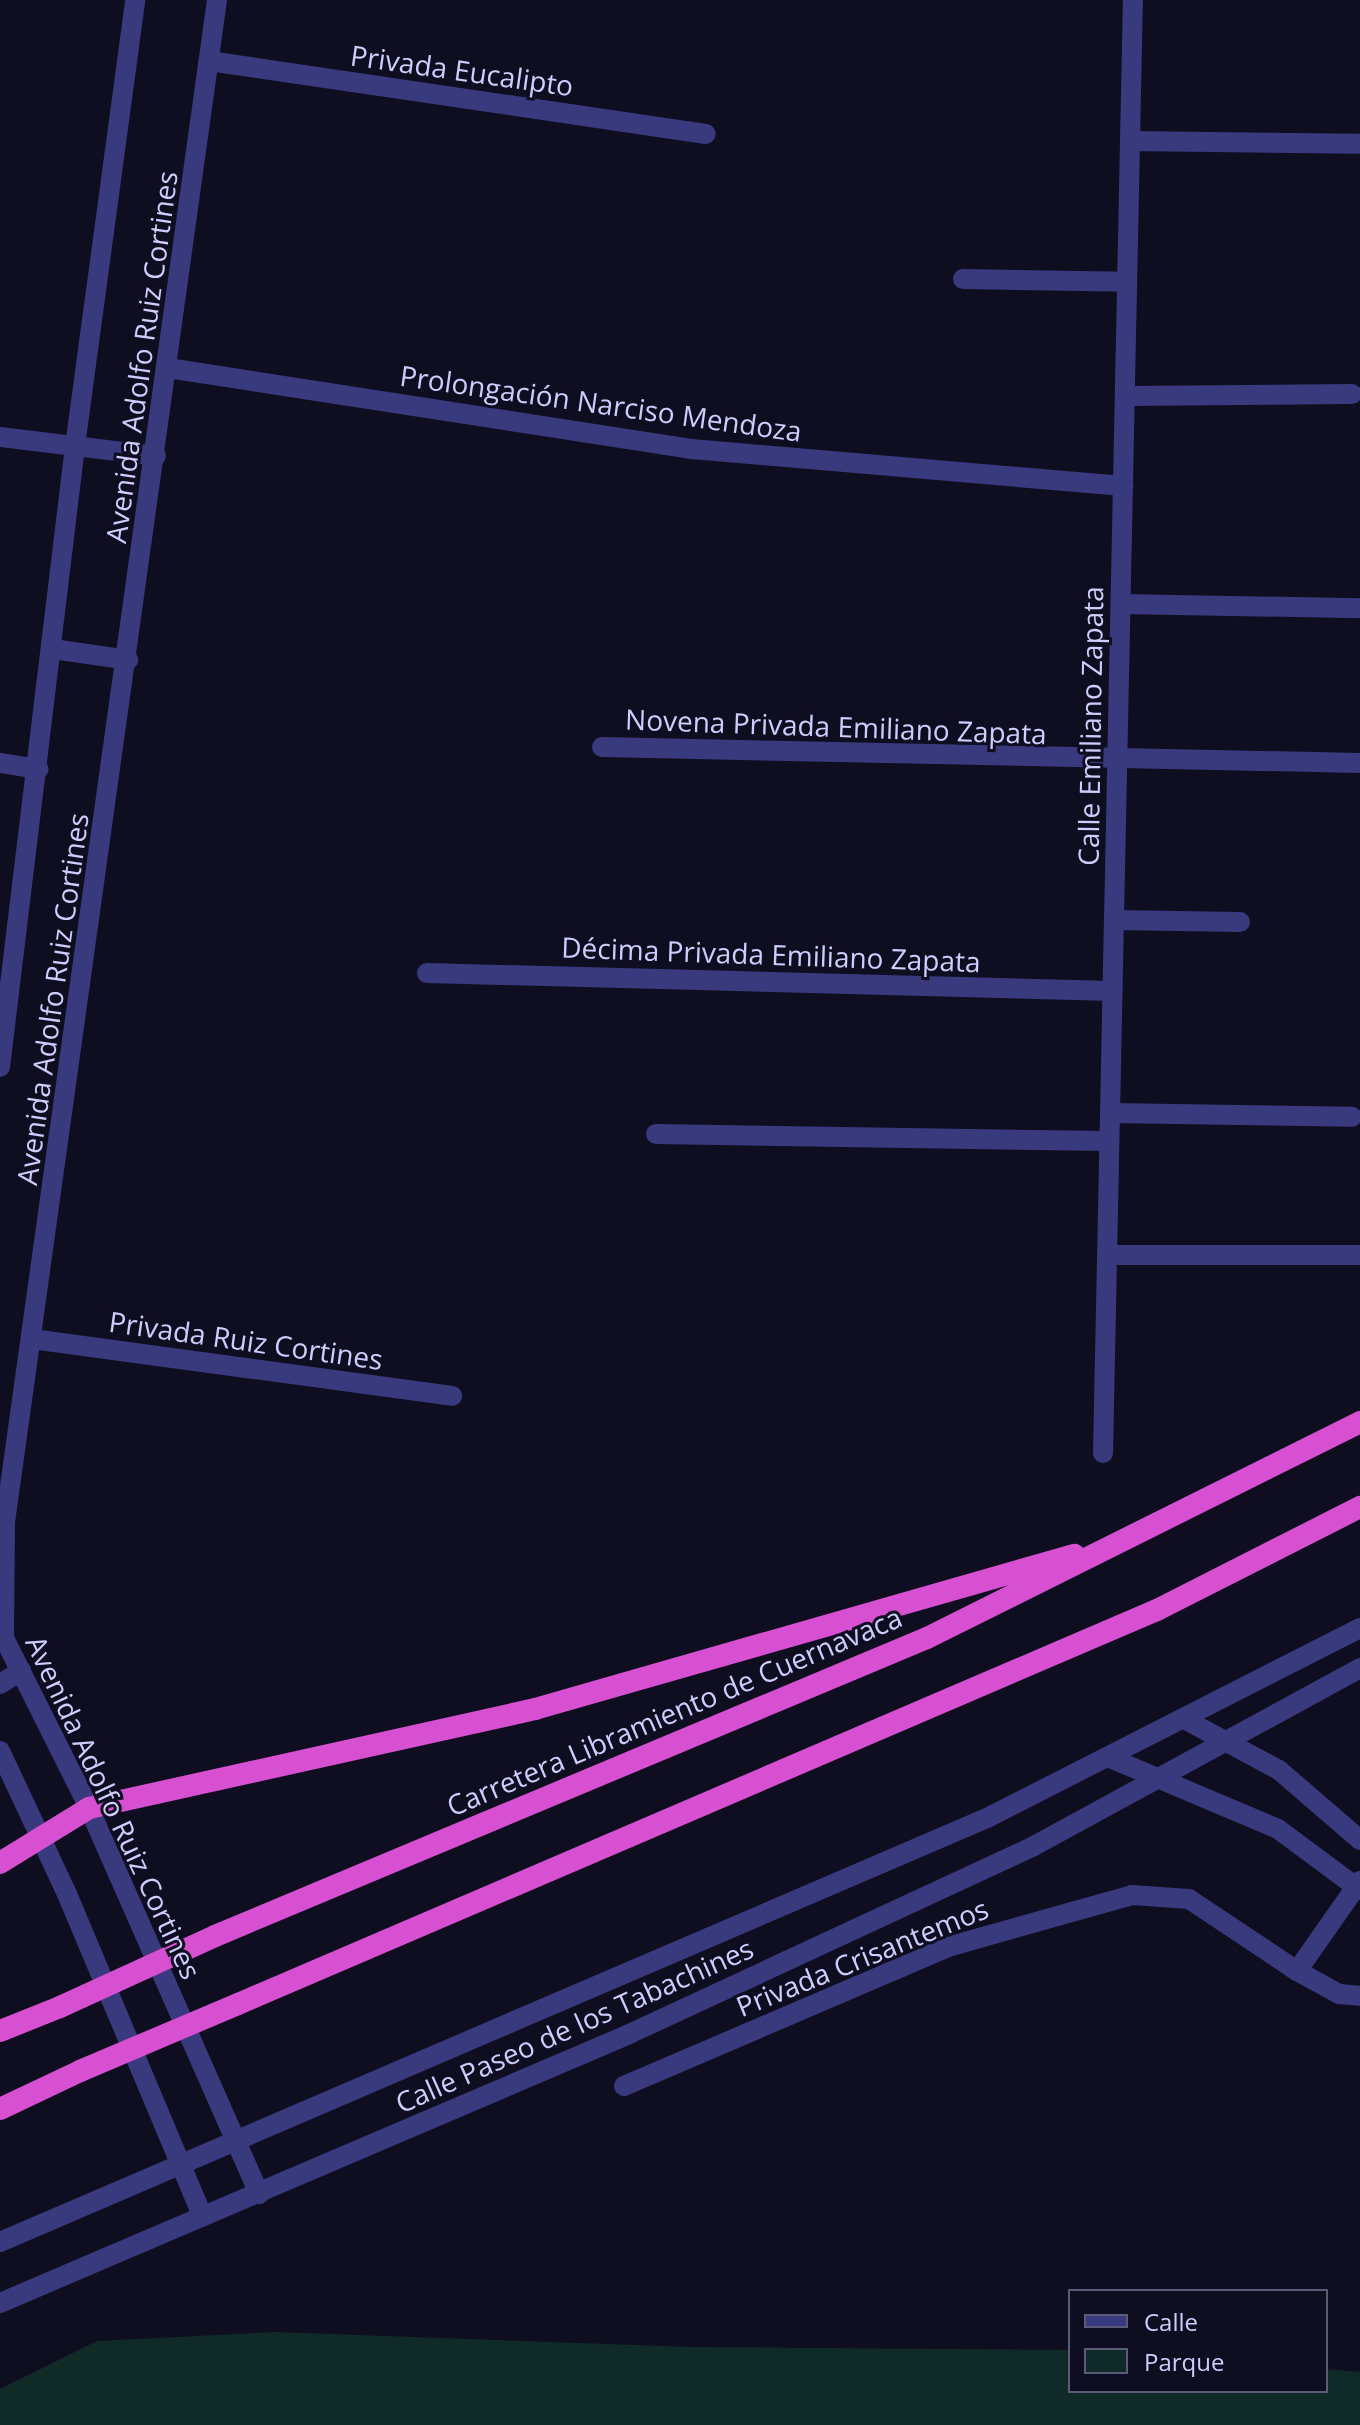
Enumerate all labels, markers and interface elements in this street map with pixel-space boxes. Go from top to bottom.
street label: Privada Eucalipto [348,38,576,102]
street label: Avenida Adolfo Ruiz Cortines [98,169,184,545]
street label: Prolongación Narciso Mendoza [398,358,804,448]
street label: Calle Emiliano Zapata [1071,586,1109,866]
street label: Novena Privada Emiliano Zapata [625,702,1047,750]
street label: Avenida Adolfo Ruiz Cortines [9,811,95,1187]
street label: Décima Privada Emiliano Zapata [561,930,981,978]
street label: Privada Ruiz Cortines [107,1304,385,1376]
street label: Carretera Libramiento de Cuernavaca [441,1600,907,1822]
street label: Avenida Adolfo Ruiz Cortines [20,1630,208,1984]
street label: Privada Crisantemos [731,1891,993,2023]
street label: Calle Paseo de los Tabachines [390,1931,758,2119]
legend [1068,2289,1328,2393]
text: Calle [1144,2305,1198,2338]
text: Parque [1144,2345,1224,2378]

